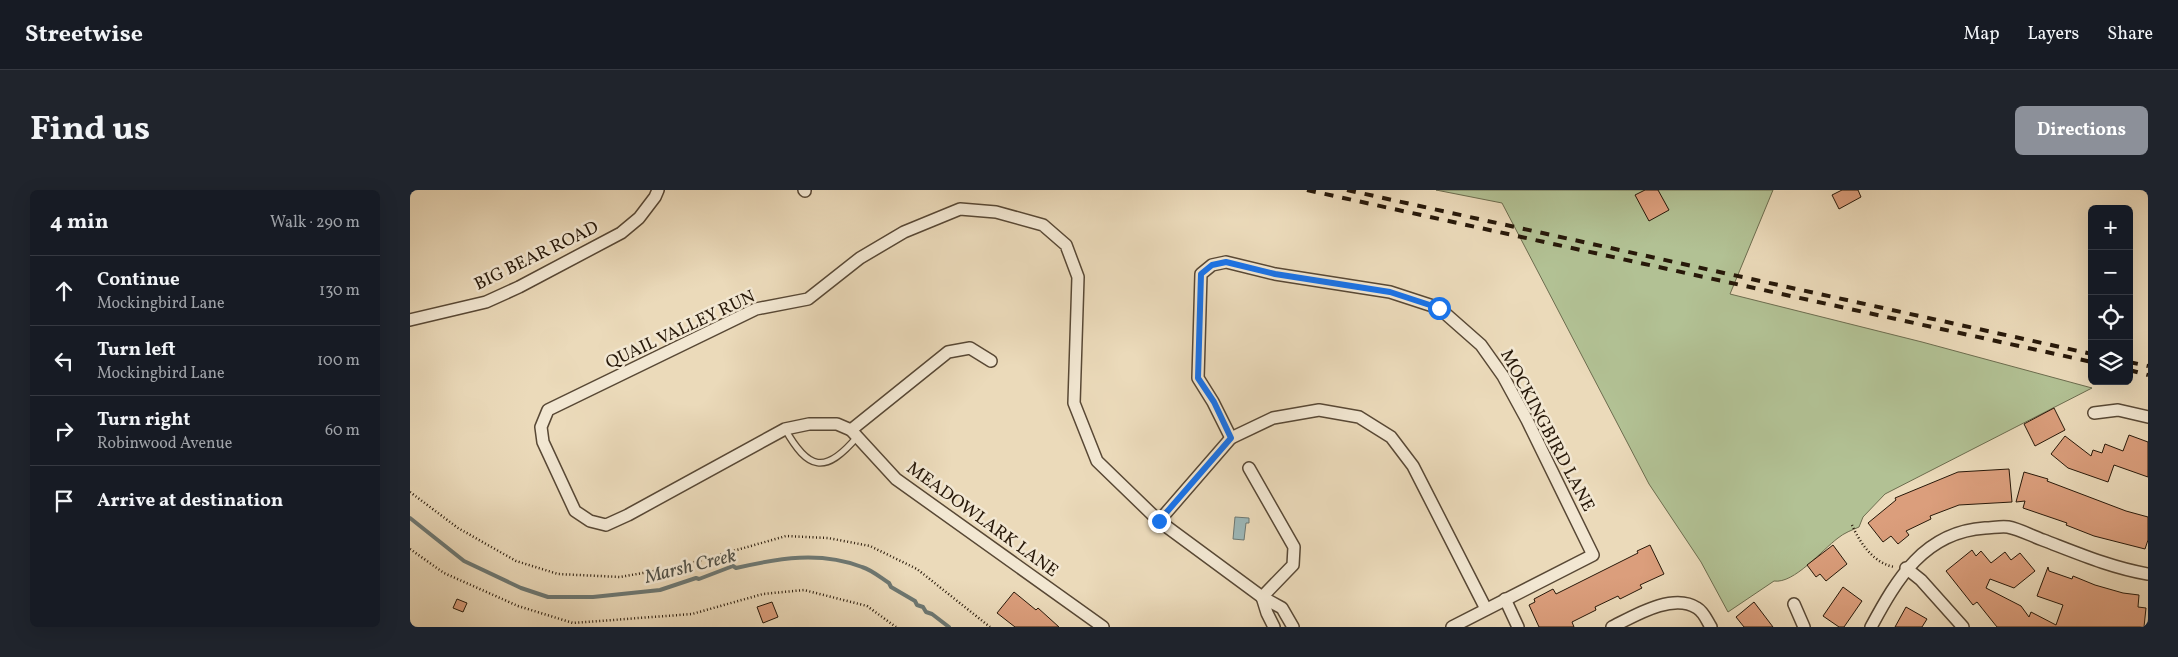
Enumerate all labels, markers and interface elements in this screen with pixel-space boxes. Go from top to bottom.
text: Streetwise [25,18,143,52]
text: Map [1963,22,1999,47]
text: Layers [2027,22,2079,47]
text: Share [2107,22,2153,47]
text: Find us [30,106,150,154]
button: Directions [2015,106,2148,155]
map controls [2088,205,2133,385]
button: + [2088,205,2133,250]
text: 4 min [50,208,109,237]
text: Walk · 290 m [270,212,360,234]
street label: BIG BEAR ROAD [470,215,603,297]
button: − [2088,250,2133,295]
text: Continue [97,267,180,293]
icon: ahead [50,277,78,305]
text: 130 m [319,280,360,302]
street label: QUAIL VALLEY RUN [602,285,759,376]
text: Mockingbird Lane [97,293,225,315]
button: locate [2088,295,2133,340]
route start [1428,297,1451,320]
text: Turn left [97,337,176,363]
button: layers [2088,340,2133,385]
street label: MOCKINGBIRD LANE [1493,345,1600,516]
icon: left [50,347,78,375]
text: 100 m [317,350,360,372]
text: Mockingbird Lane [97,363,225,385]
text: Turn right [97,407,190,433]
icon: right [50,417,78,445]
text: 60 m [325,420,360,442]
text: Robinwood Avenue [97,433,232,455]
street label: MEADOWLARK LANE [901,457,1063,584]
icon: arrive [50,487,78,515]
text: Arrive at destination [97,488,283,514]
route end [1148,510,1171,533]
water label: Marsh Creek [641,543,739,591]

